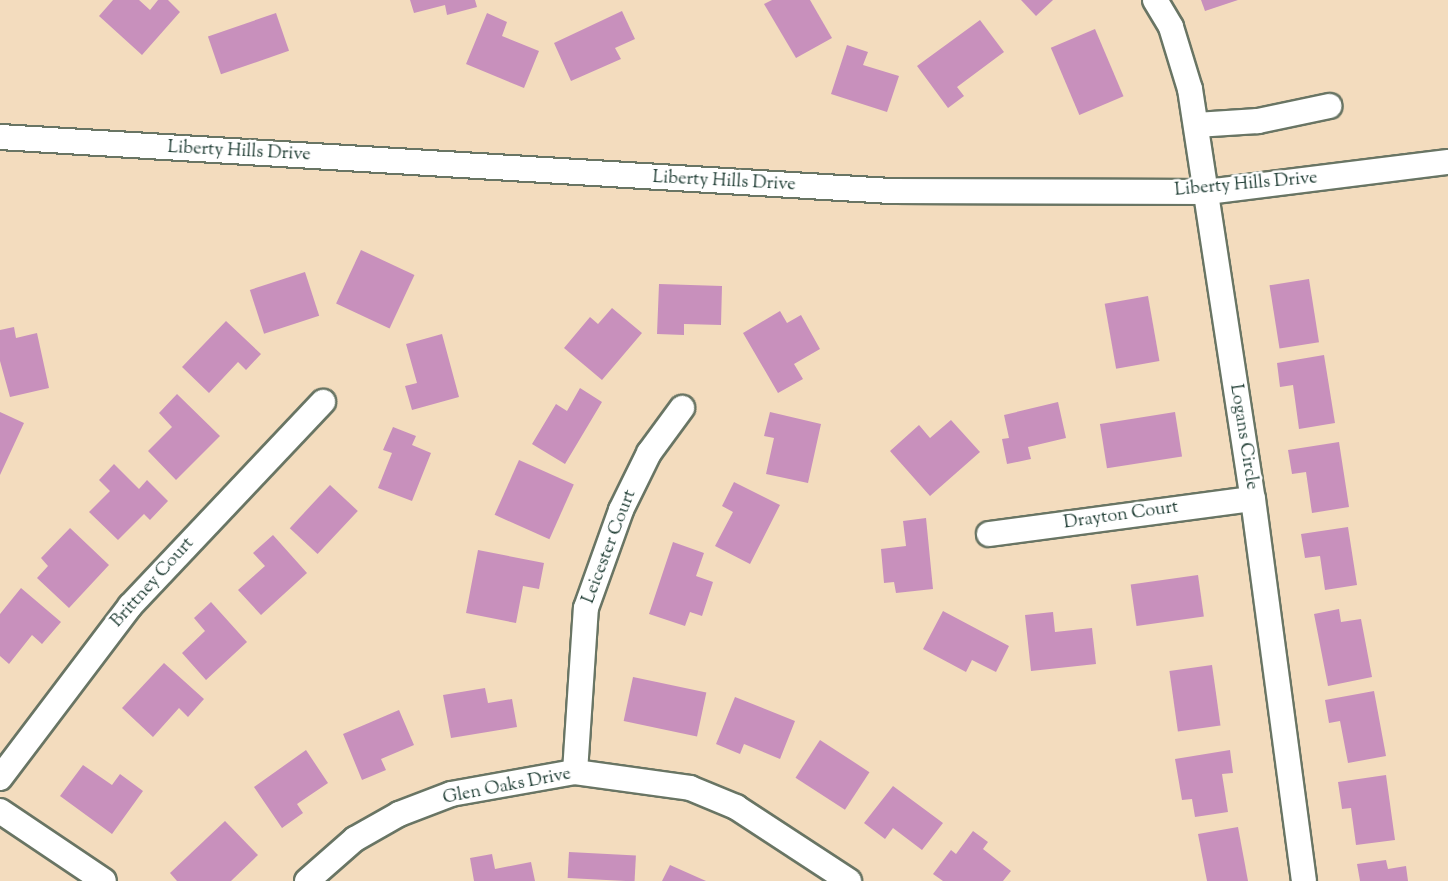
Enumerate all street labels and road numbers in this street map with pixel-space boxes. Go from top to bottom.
street label: Liberty Hills Drive [167,137,311,167]
street label: Liberty Hills Drive [652,167,796,197]
street label: Liberty Hills Drive [1174,168,1318,202]
street label: Logans Circle [1224,383,1262,491]
street label: Leicester Court [578,487,642,607]
street label: Drayton Court [1062,497,1180,535]
street label: Brittney Court [107,533,199,633]
street label: Glen Oaks Drive [441,764,573,810]

